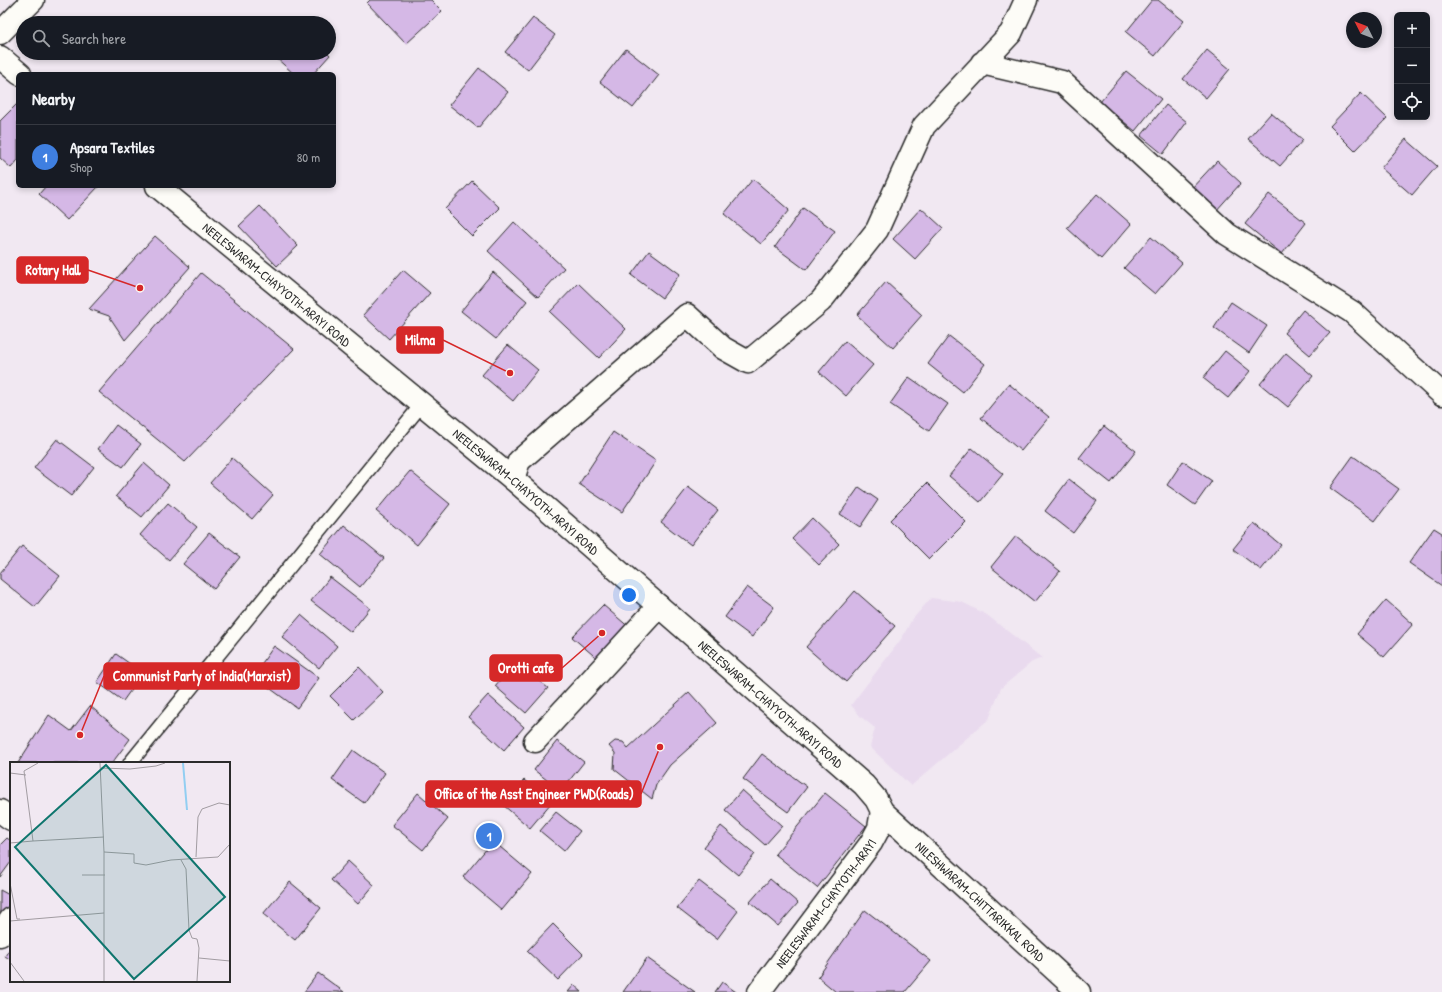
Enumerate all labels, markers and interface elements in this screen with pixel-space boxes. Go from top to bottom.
north arrow [1346,12,1382,48]
map controls [1394,12,1430,120]
button: + [1394,12,1430,48]
search box [16,16,336,60]
icon: search [30,27,52,49]
text: Search here [62,28,126,49]
button: − [1394,48,1430,84]
button: locate [1394,84,1430,120]
text: Nearby [32,87,75,110]
text: Apsara Textiles [70,137,154,158]
text: 1 [43,148,47,166]
text: 80 m [297,148,320,166]
text: Shop [70,158,92,176]
street label: NEELESWARAM-CHAYYOTH-ARAYI ROAD [199,218,355,351]
callout: Rotary Hall [17,257,88,283]
text: Rotary Hall [26,260,81,281]
callout: Milma [397,327,443,353]
text: Milma [405,330,436,349]
street label: NEELESWARAM-CHAYYOTH-ARAYI ROAD [449,424,603,559]
your location [619,585,639,605]
street label: NEELESWARAM-CHAYYOTH-ARAYI ROAD [695,636,848,772]
callout: Orotti cafe [490,655,562,681]
text: Orotti cafe [498,658,555,677]
callout: Communist Party of India(Marxist) [104,663,299,689]
text: Communist Party of India(Marxist) [113,666,291,687]
inset map [10,762,230,982]
callout: Office of the Asst Engineer PWD(Roads) [426,781,641,807]
text: Office of the Asst Engineer PWD(Roads) [434,784,634,805]
pin: 1 [476,821,502,851]
street label: NEELESWARAM-CHAYYOTH-ARAYI [771,836,881,972]
street label: NILESHWARAM-CHITTARIKKAL ROAD [912,837,1049,966]

